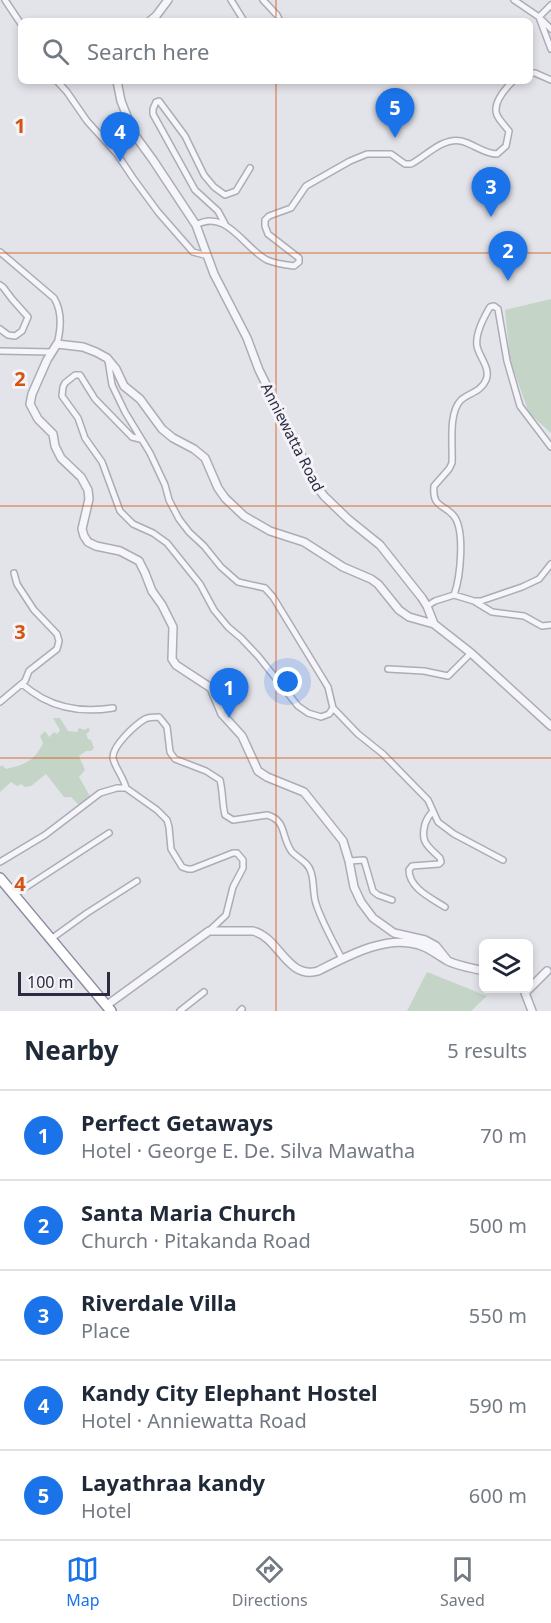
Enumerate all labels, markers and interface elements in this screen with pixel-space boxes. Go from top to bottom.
search box [18,18,533,84]
icon: search [39,35,72,68]
text: Search here [87,36,209,66]
pin: 5 [376,88,414,138]
text: 1 [14,112,26,139]
pin: 4 [100,112,140,162]
pin: 3 [472,168,510,217]
pin: 2 [488,232,528,281]
text: 2 [14,365,26,392]
street label: Anniewatta Road [257,379,329,495]
text: 3 [14,618,26,645]
your location [273,667,302,696]
pin: 1 [210,668,248,718]
text: 4 [14,870,26,897]
map controls [479,939,533,993]
button: layers [479,939,533,993]
scale bar [18,969,110,996]
text: 100 m [27,971,74,993]
text: Nearby [24,1032,119,1068]
text: 5 results [447,1037,527,1064]
text: Perfect Getaways [81,1107,273,1137]
text: 1 [38,1122,49,1149]
text: 70 m [480,1122,527,1149]
text: Hotel · George E. De. Silva Mawatha [81,1137,415,1164]
text: Santa Maria Church [81,1197,296,1227]
text: 2 [38,1212,49,1239]
text: 500 m [469,1212,527,1239]
text: Church · Pitakanda Road [81,1227,311,1254]
text: Riverdale Villa [81,1287,237,1317]
text: 3 [38,1302,49,1329]
text: 550 m [469,1302,527,1329]
text: Place [81,1317,130,1344]
text: Kandy City Elephant Hostel [81,1377,378,1407]
text: 4 [38,1392,49,1419]
text: 590 m [469,1392,527,1419]
text: Hotel · Anniewatta Road [81,1407,307,1434]
text: Layathraa kandy [81,1467,265,1497]
text: 5 [38,1482,49,1509]
text: 600 m [469,1482,527,1509]
text: Hotel [81,1497,132,1524]
tab: Map [66,1553,99,1611]
tab: Directions [232,1553,308,1611]
tab: Saved [440,1553,485,1611]

